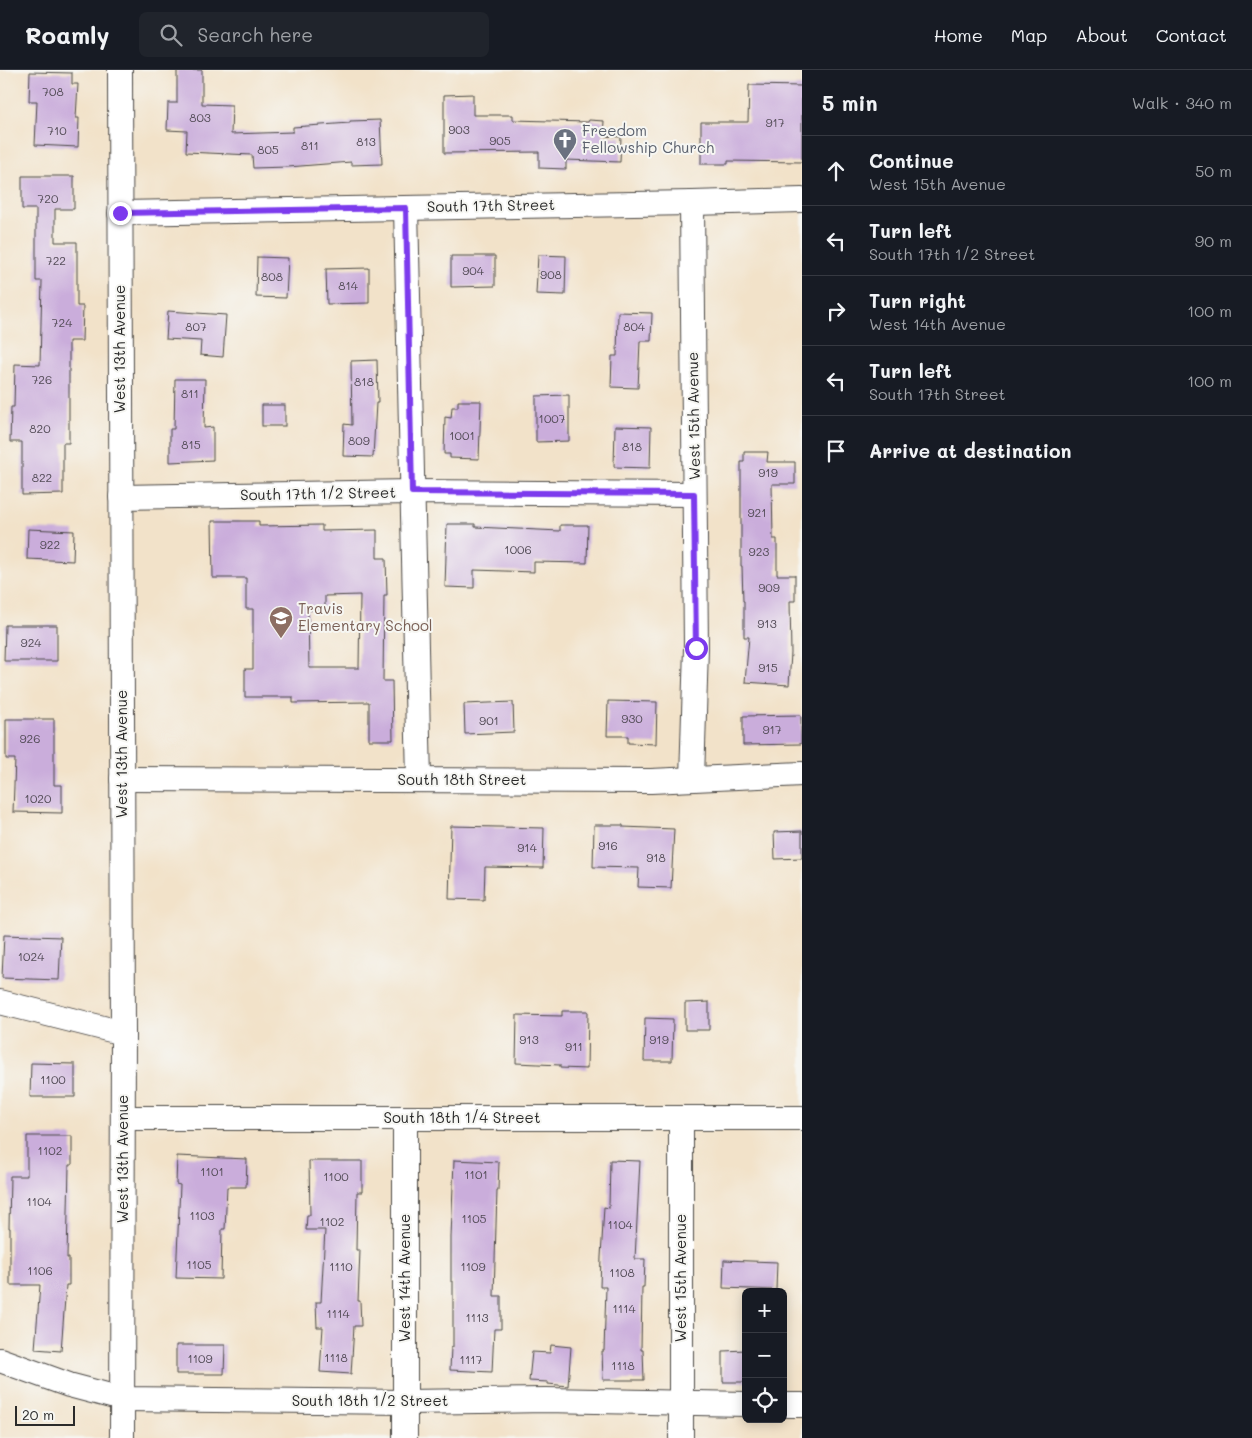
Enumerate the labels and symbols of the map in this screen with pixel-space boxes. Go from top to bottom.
house number: 708 [42,83,64,99]
house number: 803 [189,109,211,125]
house number: 917 [765,114,785,130]
place label: Freedom Fellowship Church [582,120,714,157]
house number: 903 [448,121,470,137]
house number: 710 [47,122,67,138]
church icon: Freedom Fellowship Church [552,127,578,161]
house number: 905 [489,132,511,148]
house number: 813 [356,133,376,149]
house number: 811 [301,137,319,153]
house number: 805 [257,141,279,157]
house number: 720 [38,190,59,206]
street label: South 17th Street [427,194,555,216]
route end [109,202,132,225]
house number: 722 [46,252,66,268]
house number: 904 [462,262,484,278]
house number: 908 [540,266,562,282]
house number: 808 [261,268,283,284]
house number: 814 [338,277,358,293]
street label: West 13th Avenue [109,285,129,413]
house number: 724 [52,314,72,330]
house number: 807 [185,318,207,334]
house number: 804 [623,318,645,334]
street label: West 15th Avenue [682,352,704,480]
house number: 726 [32,371,52,387]
house number: 818 [354,373,374,389]
house number: 811 [181,385,199,401]
house number: 1007 [539,410,566,426]
house number: 820 [29,420,51,436]
house number: 1001 [449,427,475,443]
house number: 809 [348,432,370,448]
house number: 815 [181,436,201,452]
house number: 818 [622,438,642,454]
house number: 919 [758,464,778,480]
house number: 822 [32,469,52,485]
street label: South 17th 1/2 Street [240,482,396,504]
house number: 921 [747,504,767,520]
house number: 922 [40,536,60,552]
house number: 1006 [504,541,532,557]
house number: 923 [749,543,769,559]
house number: 909 [758,579,780,595]
place label: Travis Elementary School [298,598,433,635]
school or university icon: Travis Elementary School [268,605,294,639]
house number: 913 [757,615,777,631]
house number: 924 [21,634,41,650]
route start [685,637,708,660]
house number: 915 [758,659,778,675]
street label: West 13th Avenue [111,690,131,818]
house number: 930 [621,710,643,726]
house number: 901 [479,712,499,728]
house number: 917 [762,721,782,737]
house number: 926 [19,730,41,746]
street label: South 18th Street [398,769,526,789]
house number: 1020 [25,790,52,806]
house number: 916 [598,837,618,853]
house number: 914 [517,839,537,855]
house number: 918 [646,849,666,865]
house number: 1024 [18,948,44,964]
house number: 913 [519,1031,539,1047]
house number: 919 [649,1031,669,1047]
house number: 911 [565,1038,583,1054]
house number: 1100 [40,1071,66,1087]
street label: West 13th Avenue [112,1095,132,1223]
street label: South 18th 1/4 Street [384,1107,540,1127]
house number: 1102 [38,1142,62,1158]
house number: 1101 [200,1163,224,1179]
house number: 1101 [464,1166,488,1182]
house number: 1100 [323,1168,349,1184]
house number: 1104 [26,1193,52,1209]
house number: 1103 [189,1207,215,1223]
house number: 1105 [461,1210,487,1226]
house number: 1102 [320,1213,344,1229]
street label: West 14th Avenue [394,1214,414,1342]
street label: West 15th Avenue [670,1214,690,1342]
house number: 1104 [607,1216,633,1232]
house number: 1105 [186,1256,212,1272]
house number: 1110 [329,1258,353,1274]
house number: 1109 [460,1258,486,1274]
house number: 1106 [27,1262,53,1278]
house number: 1108 [609,1264,635,1280]
house number: 1114 [612,1300,636,1316]
house number: 1114 [326,1305,350,1321]
house number: 1113 [465,1309,489,1325]
house number: 1118 [324,1349,348,1365]
house number: 1109 [187,1350,213,1366]
house number: 1117 [460,1351,483,1367]
house number: 1118 [611,1357,635,1373]
street label: South 18th 1/2 Street [292,1390,448,1410]
scale bar [15,1403,75,1426]

